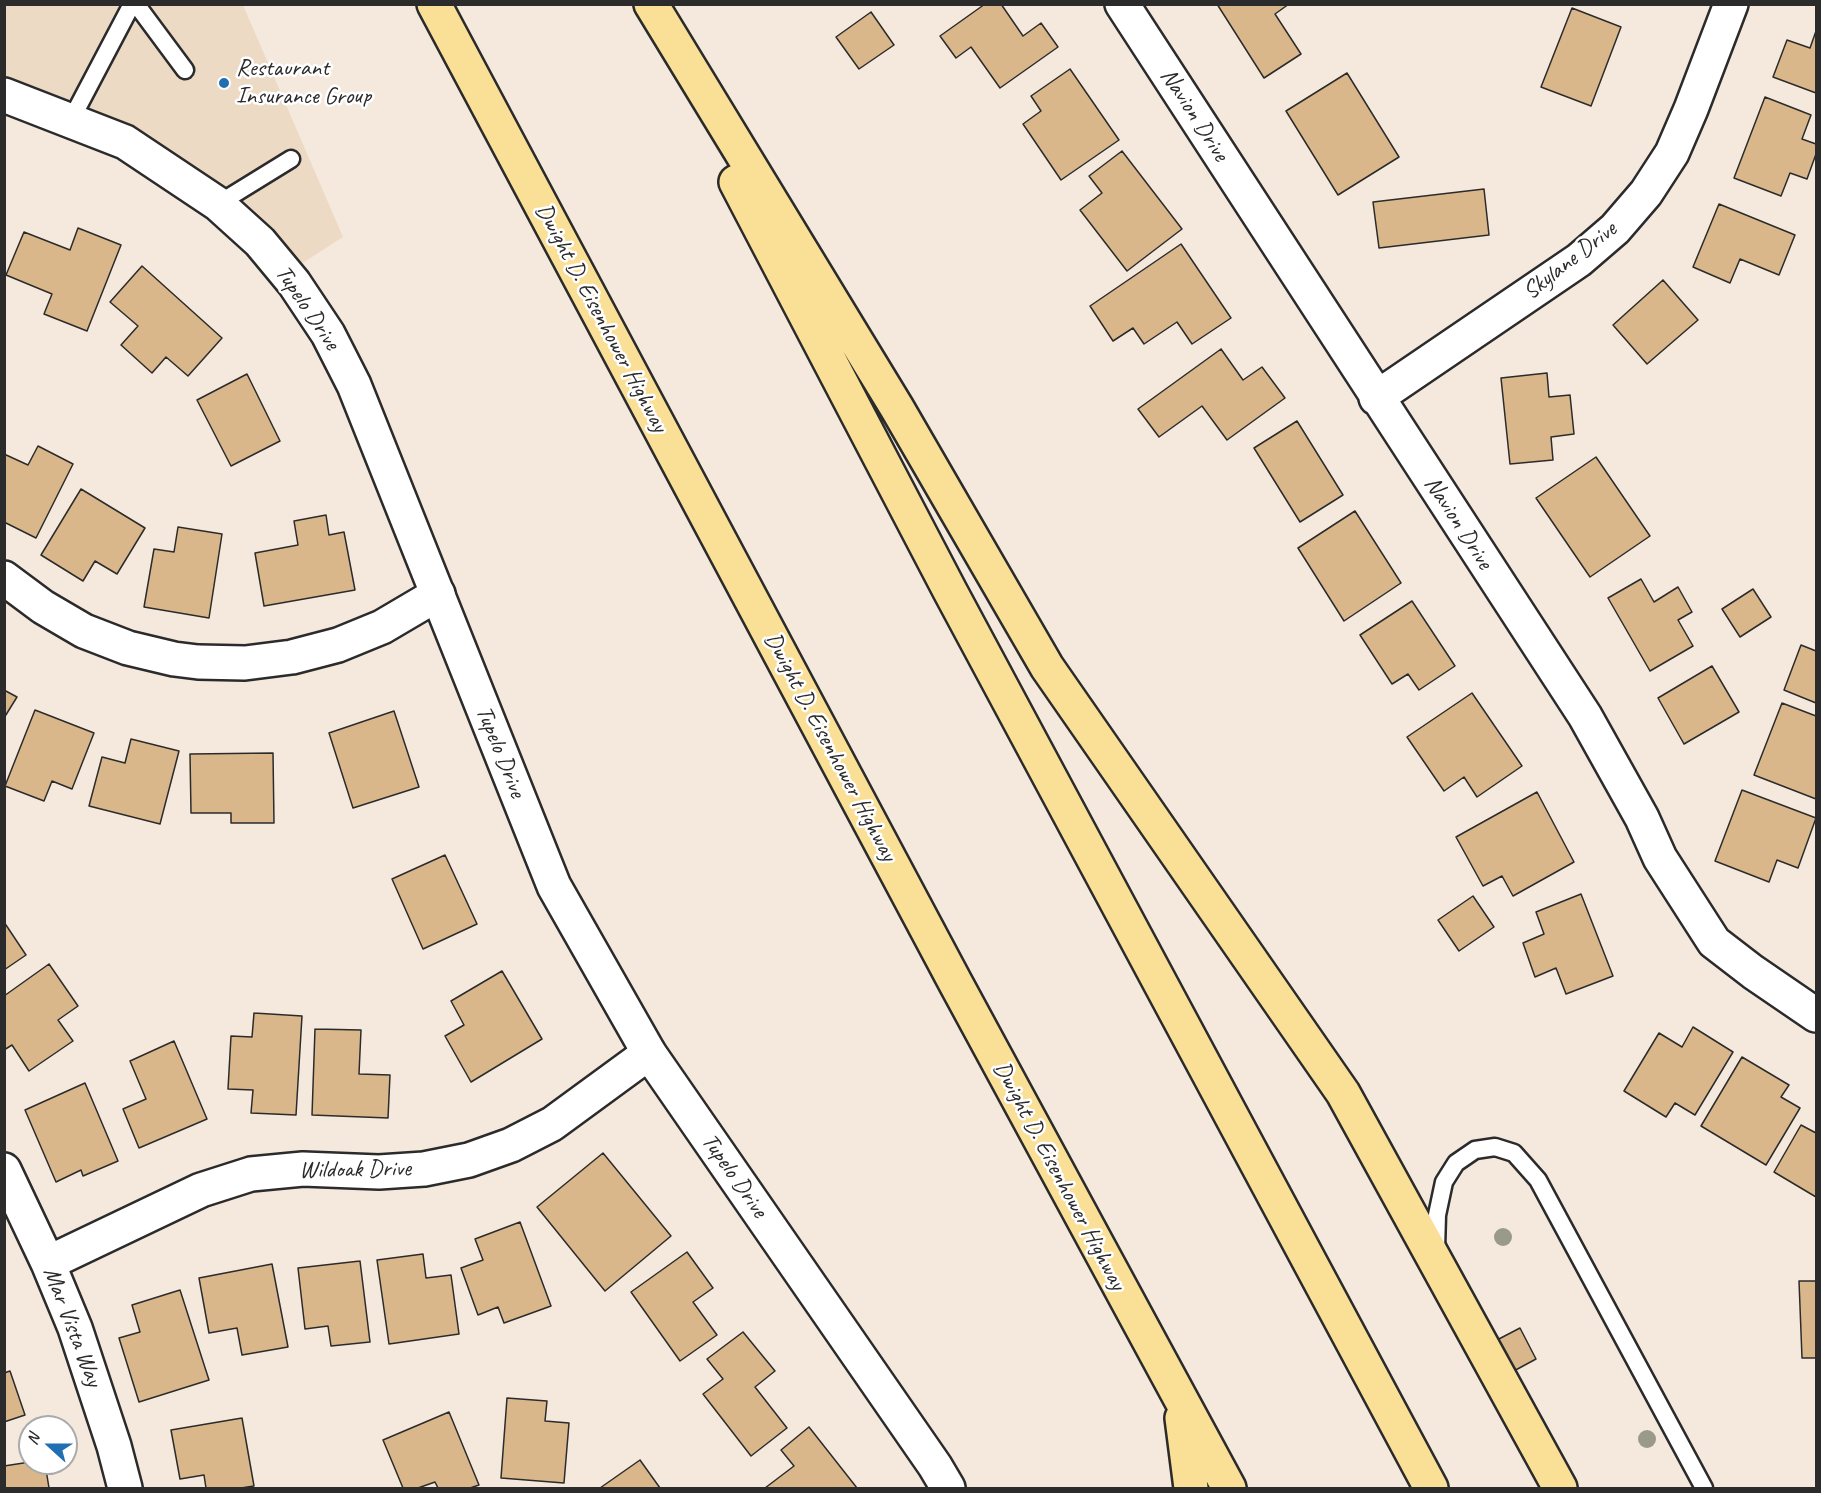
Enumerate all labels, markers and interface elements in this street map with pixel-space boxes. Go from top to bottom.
place label: Restaurant Insurance Group [236,55,371,111]
street label: Navion Drive [1153,63,1235,167]
marker: Restaurant Insurance Group [217,76,231,90]
street label: Dwight D. Eisenhower Highway [528,199,674,437]
street label: Skylane Drive [1517,216,1623,306]
street label: Tupelo Drive [268,260,346,356]
street label: Navion Drive [1417,471,1499,575]
street label: Dwight D. Eisenhower Highway [757,628,903,866]
street label: Tupelo Drive [469,702,531,802]
street label: Dwight D. Eisenhower Highway [986,1057,1132,1295]
street label: Tupelo Drive [695,1128,773,1224]
street label: Wildoak Drive [299,1155,411,1185]
street label: Mar Vista Way [36,1263,108,1391]
north arrow [18,1415,78,1475]
text: N [22,1431,44,1447]

